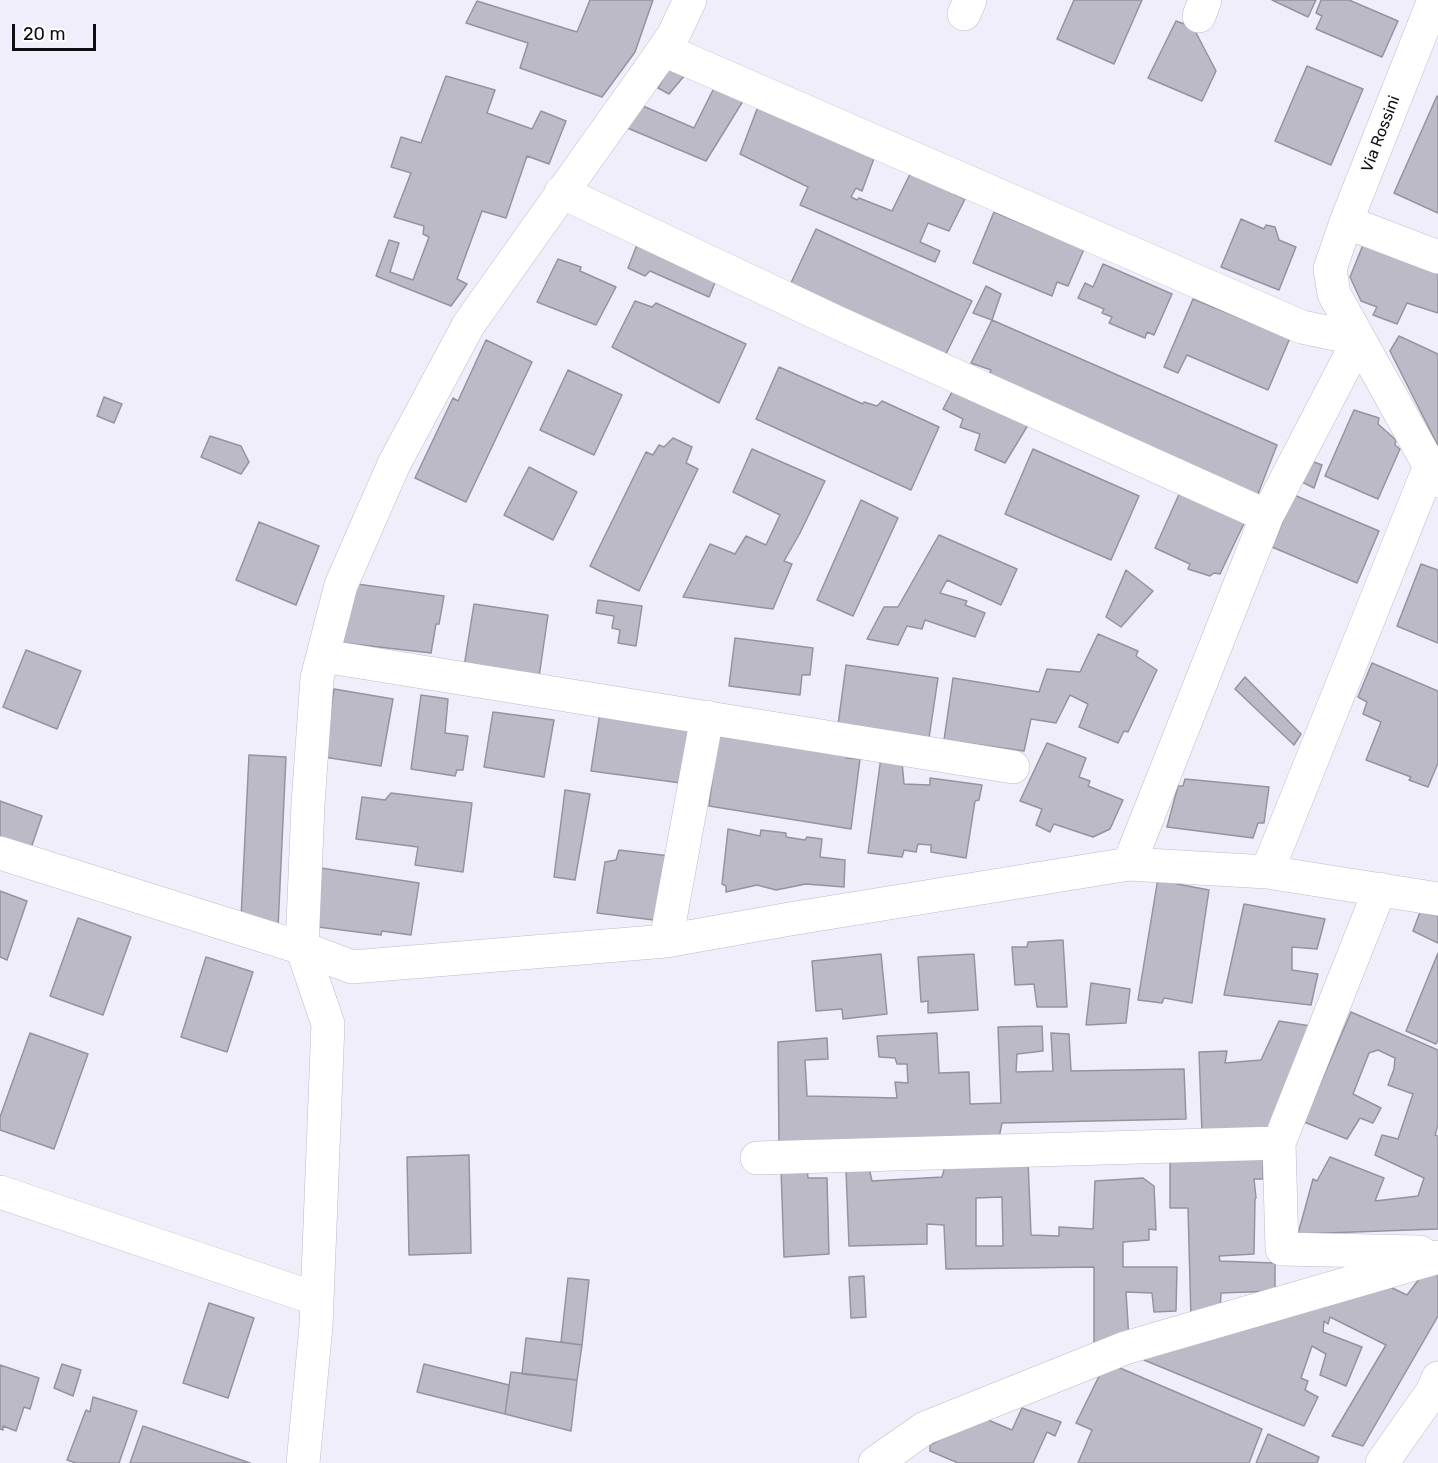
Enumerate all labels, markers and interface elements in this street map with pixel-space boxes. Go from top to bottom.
scale bar [15,12,99,50]
text: 20 m [23,23,65,45]
street label: Via Rossini [1358,93,1404,175]

